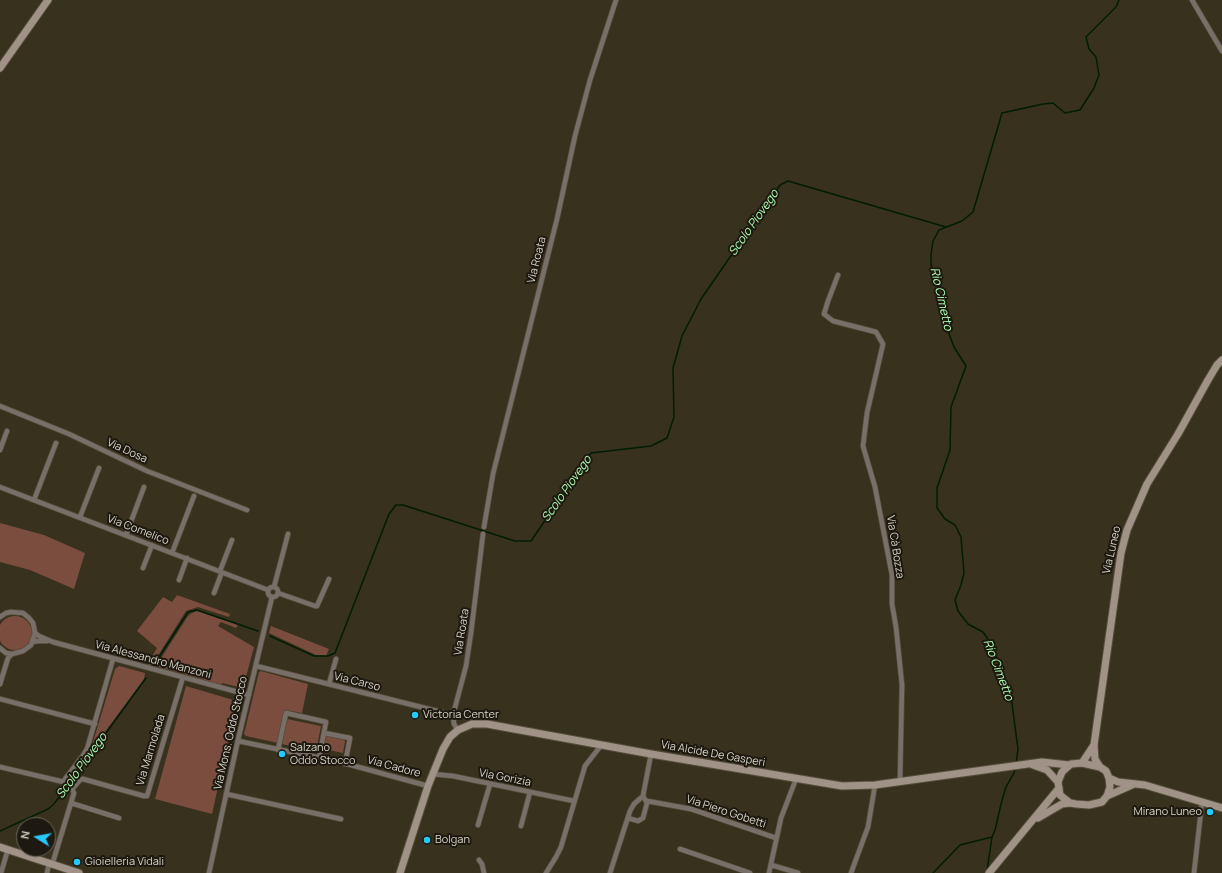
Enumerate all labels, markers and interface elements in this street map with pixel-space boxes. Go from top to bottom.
water label: Scolo Piovego [726,187,782,259]
street label: Via Roata [525,235,549,285]
water label: Rio Cimetto [927,266,955,332]
street label: Via Dosa [105,436,149,466]
water label: Scolo Piovego [539,453,595,525]
street label: Via Comelico [105,512,171,548]
street label: Via Cà Bozza [883,514,907,580]
street label: Via Luneo [1100,525,1124,575]
street label: Via Roata [452,608,472,656]
water label: Rio Cimetto [980,637,1016,703]
street label: Via Alessandro Manzoni [94,638,212,682]
street label: Via Carso [332,670,382,694]
street label: Via Mons. Oddo Stocco [212,675,250,791]
place label: Victoria Center [423,708,499,722]
marker: Victoria Center [410,710,420,720]
street label: Via Marmolada [134,713,168,787]
water label: Scolo Piovego [53,731,111,801]
street label: Via Alcide De Gasperi [660,738,766,770]
place label: Salzano Oddo Stocco [290,741,356,767]
marker: Salzano Oddo Stocco [277,749,287,759]
street label: Via Cadore [366,754,422,780]
street label: Via Gorizia [478,767,532,789]
street label: Via Piero Gobetti [684,793,768,831]
place label: Mirano Luneo [1134,805,1202,819]
marker: Mirano Luneo [1205,807,1215,817]
north arrow [16,817,56,857]
text: N [17,829,33,840]
place label: Bolgan [435,833,470,847]
marker: Bolgan [422,835,432,845]
place label: Gioielleria Vidali [85,855,164,869]
marker: Gioielleria Vidali [72,857,82,867]

